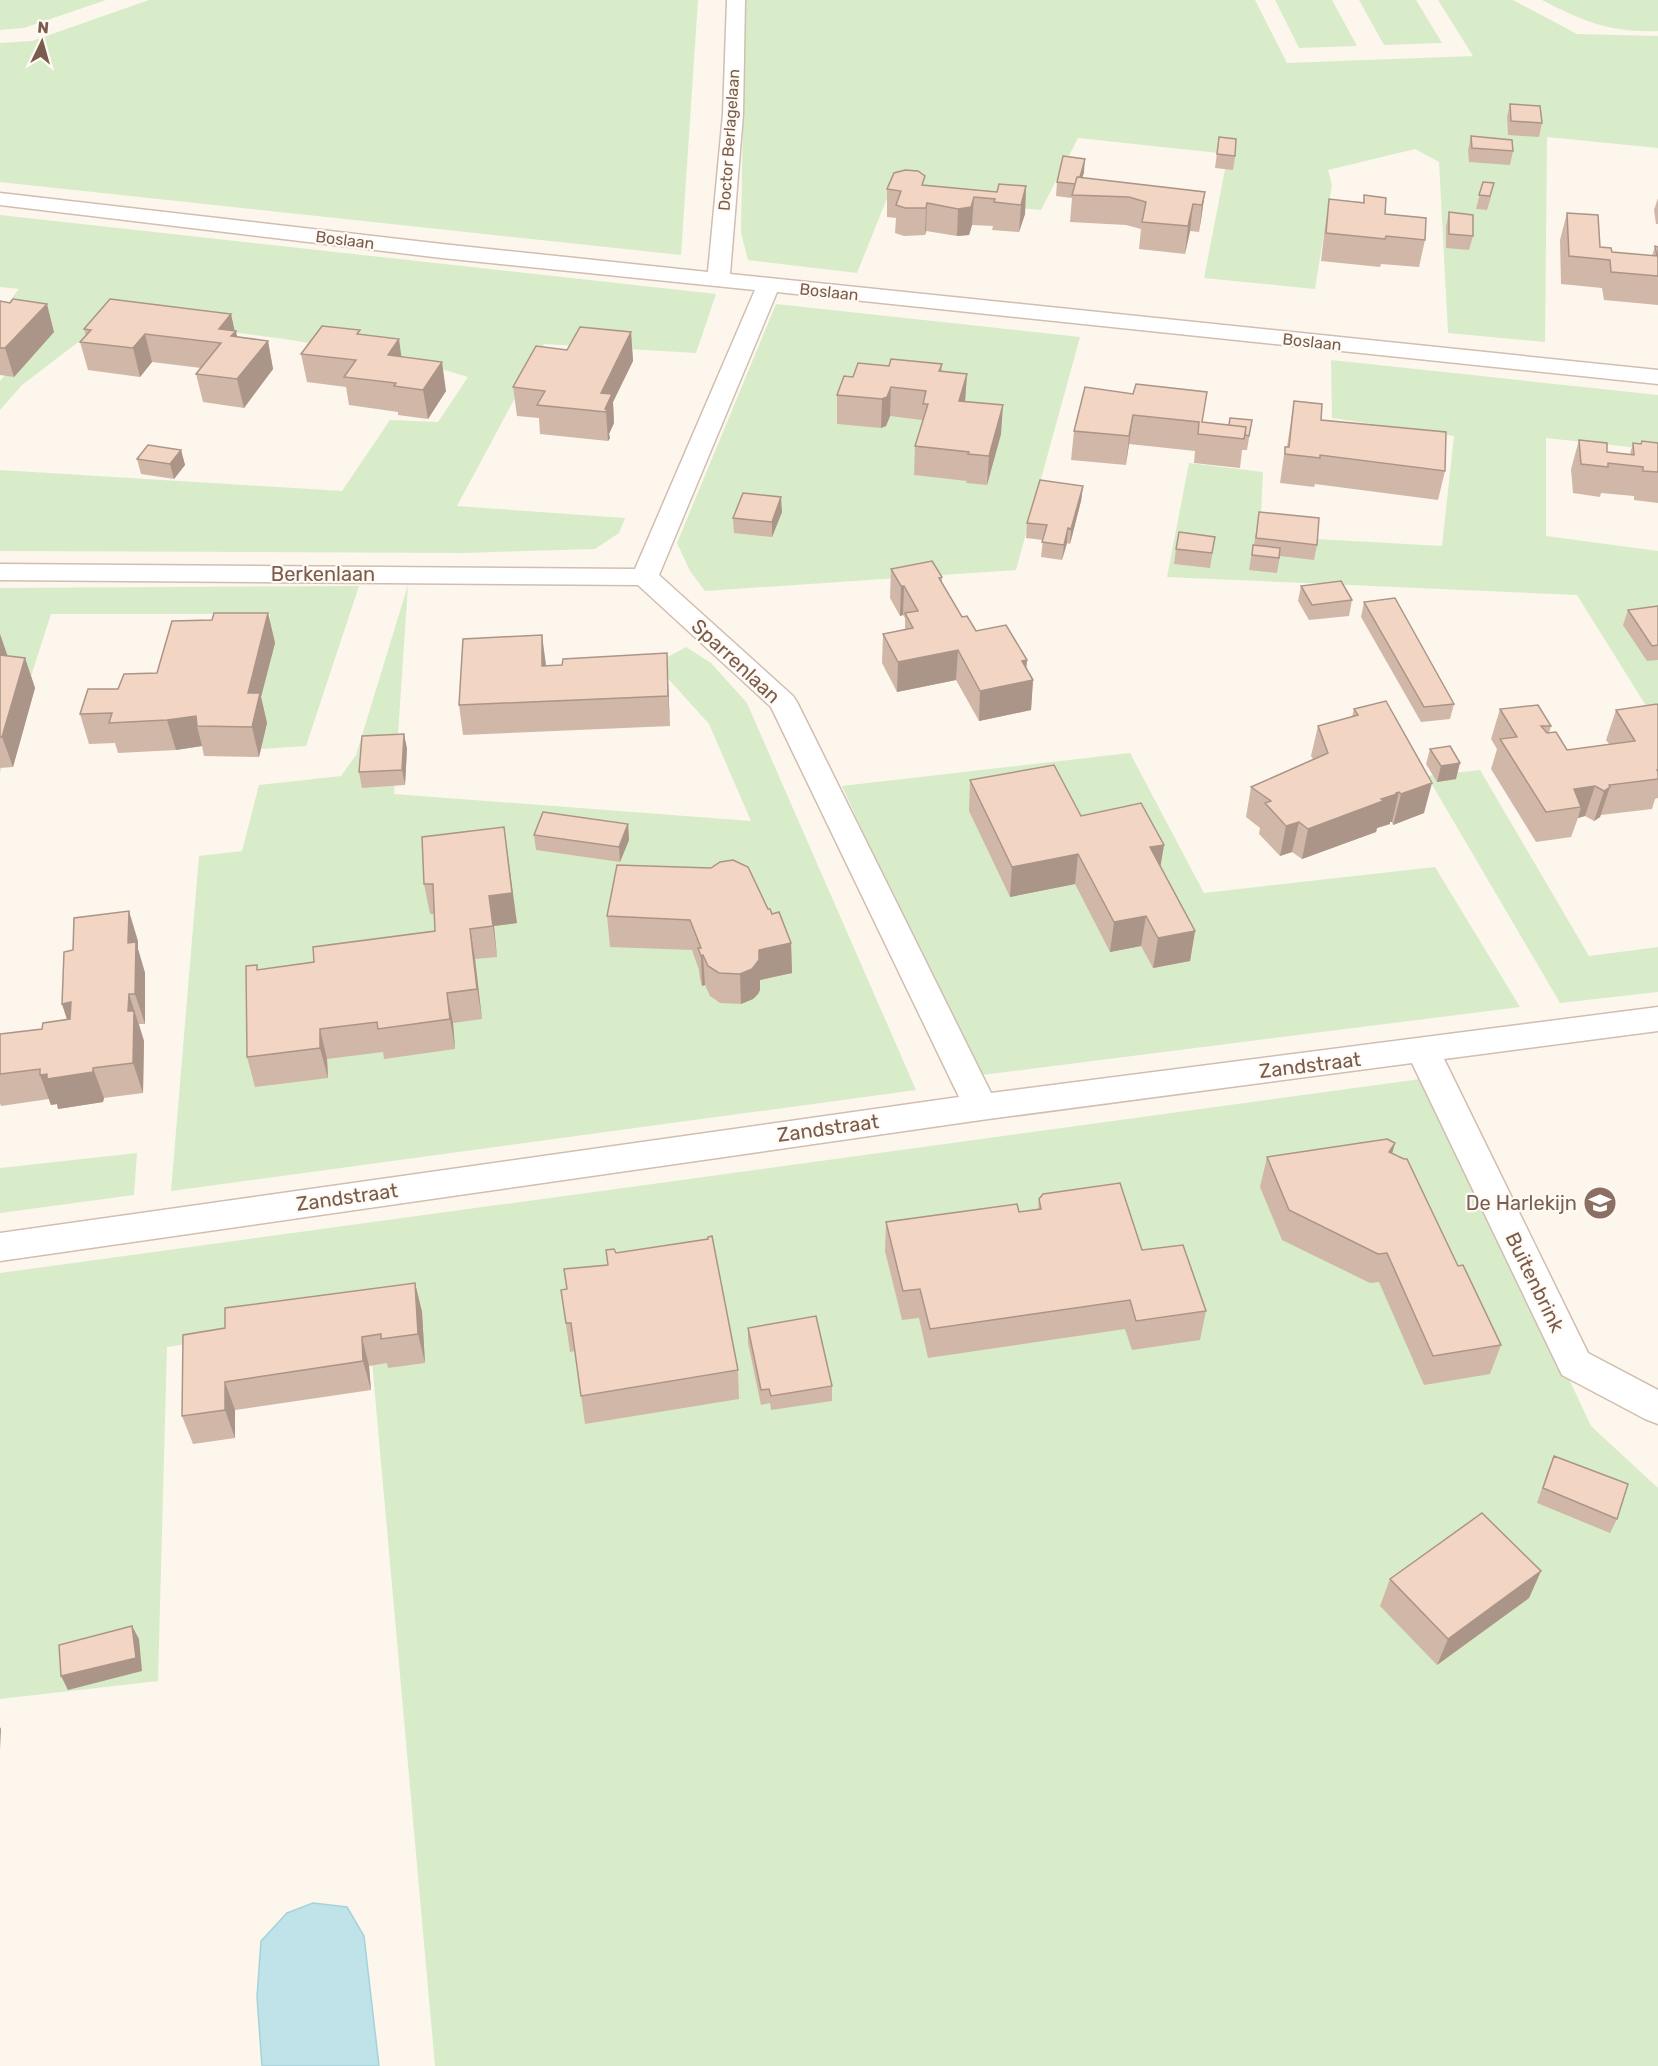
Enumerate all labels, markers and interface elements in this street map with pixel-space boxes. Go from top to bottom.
north arrow [12,12,72,72]
text: N [37,18,50,38]
street label: Doctor Berlagelaan [715,68,743,212]
street label: Boslaan [314,227,376,253]
street label: Boslaan [799,279,859,305]
street label: Boslaan [1282,329,1342,355]
street label: Berkenlaan [271,562,375,586]
street label: Sparrenlaan [687,614,785,708]
street label: Zandstraat [1258,1047,1362,1083]
street label: Zandstraat [776,1109,880,1147]
street label: Zandstraat [295,1178,399,1216]
school or university icon: De Harlekijn [1582,1185,1618,1221]
place label: De Harlekijn [1466,1191,1577,1215]
street label: Buitenbrink [1501,1228,1570,1336]

